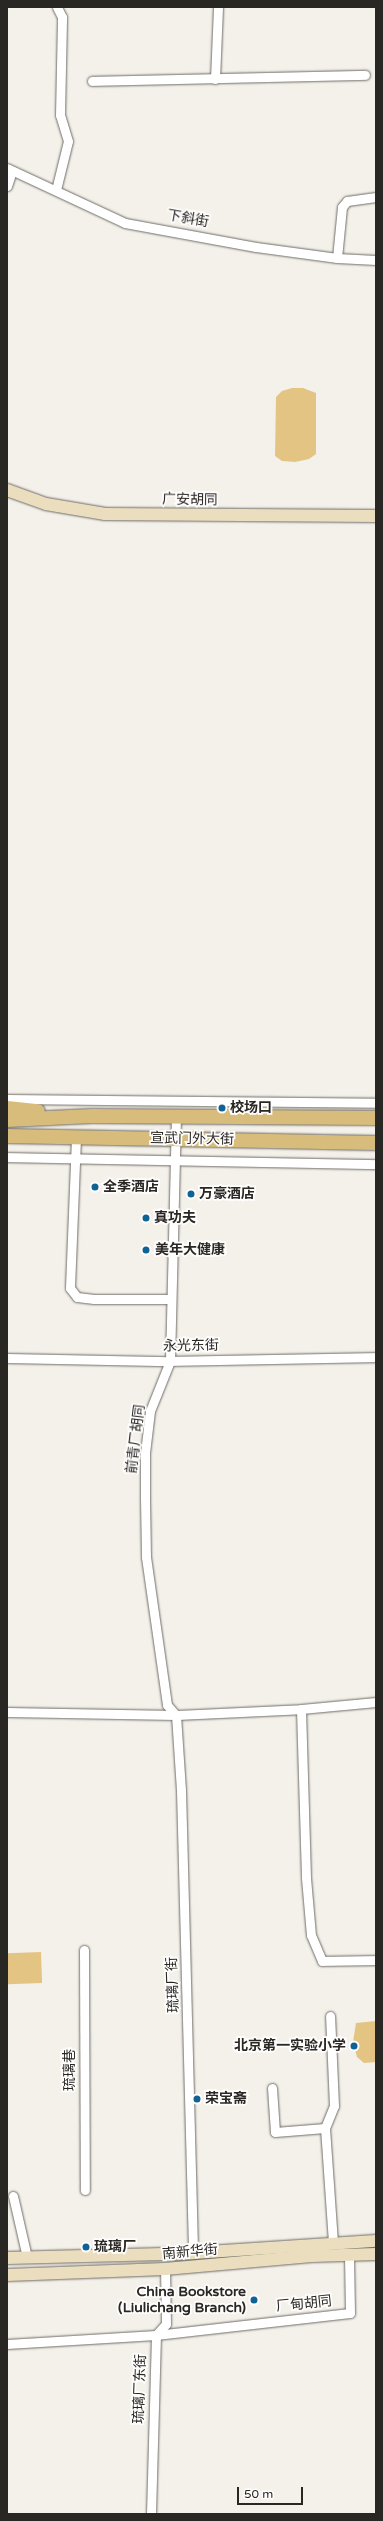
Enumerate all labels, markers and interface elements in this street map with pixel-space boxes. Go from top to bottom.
street label: 下斜街 [166,207,210,231]
street label: 广安胡同 [162,491,218,509]
place label: 校场口 [230,1100,272,1116]
marker: 校场口 [217,1103,227,1113]
street label: 宣武门外大街 [150,1130,234,1148]
place label: 全季酒店 [103,1179,159,1195]
marker: 全季酒店 [90,1182,100,1192]
place label: 万豪酒店 [199,1186,255,1202]
marker: 万豪酒店 [186,1189,196,1199]
place label: 真功夫 [154,1210,196,1226]
marker: 真功夫 [141,1213,151,1223]
place label: 美年大健康 [155,1242,225,1258]
marker: 美年大健康 [140,1244,152,1256]
street label: 永光东街 [163,1337,219,1355]
street label: 前青厂胡同 [123,1403,149,1475]
street label: 琉璃厂街 [164,1957,182,2013]
place label: 北京第一实验小学 [234,2038,346,2054]
marker: 北京第一实验小学 [349,2041,359,2051]
street label: 琉璃巷 [62,2049,78,2091]
place label: 荣宝斋 [205,2091,247,2107]
marker: 荣宝斋 [192,2094,202,2104]
place label: 琉璃厂 [94,2239,136,2255]
street label: 南新华街 [161,2241,219,2263]
marker: 琉璃厂 [81,2242,91,2252]
place label: China Bookstore (Liulichang Branch) [118,2284,246,2316]
street label: 厂甸胡同 [275,2293,333,2315]
marker: China Bookstore (Liulichang Branch) [249,2295,259,2305]
street label: 琉璃厂东街 [130,2354,150,2424]
scale bar [239,2479,305,2505]
text: 50 m [244,2487,273,2501]

